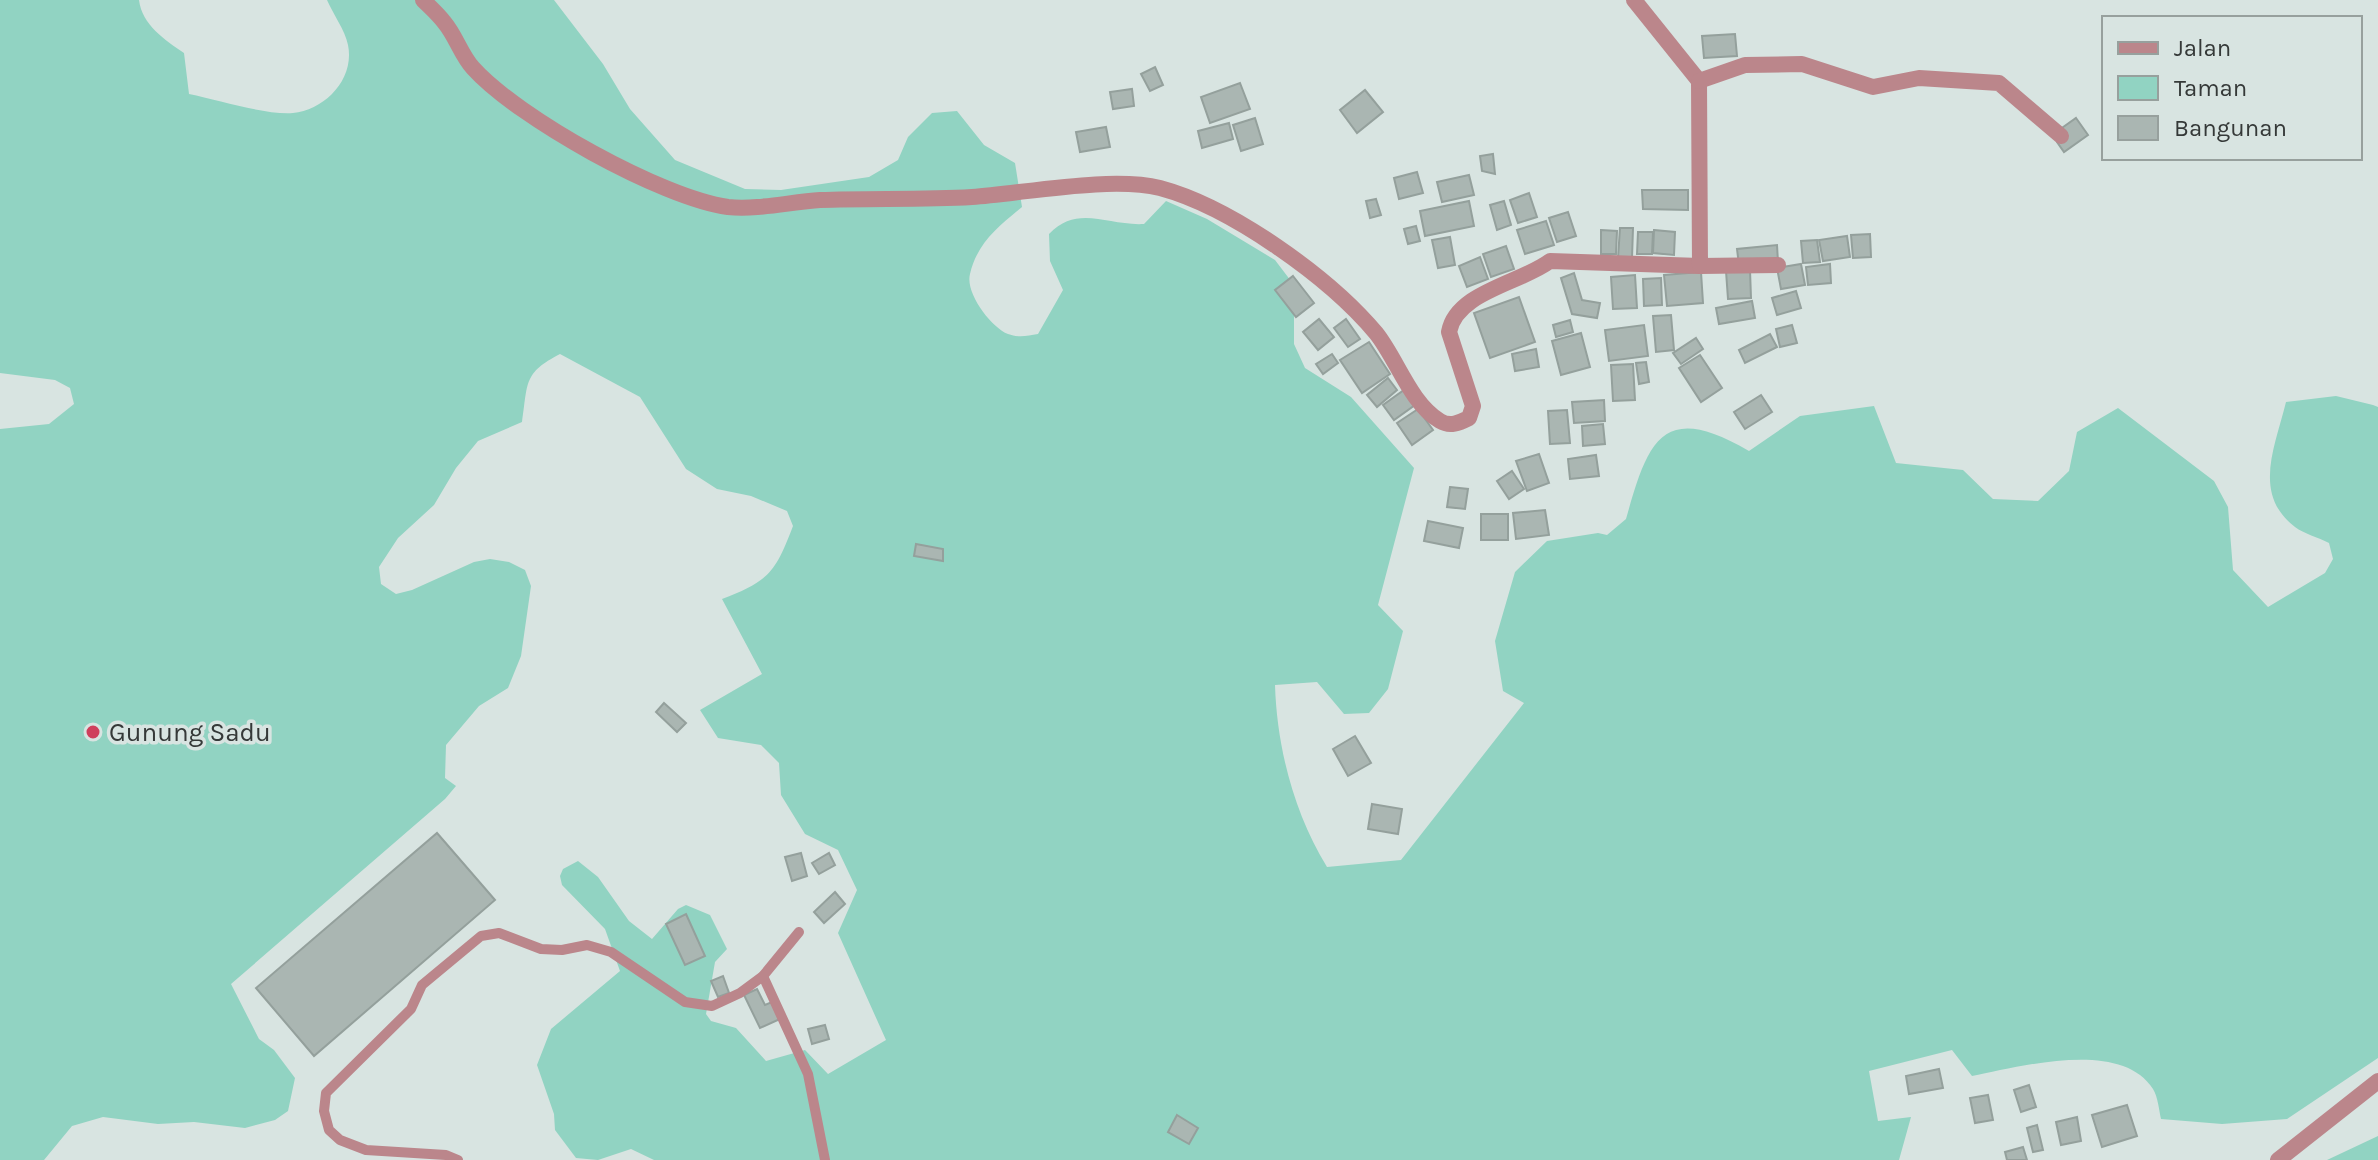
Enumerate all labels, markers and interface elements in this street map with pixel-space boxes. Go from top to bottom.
legend [2102,16,2362,160]
text: Jalan [2174,34,2231,62]
text: Taman [2174,74,2247,102]
text: Bangunan [2174,114,2287,142]
place label: Gunung Sadu [109,717,271,748]
marker: Gunung Sadu [84,723,102,741]

